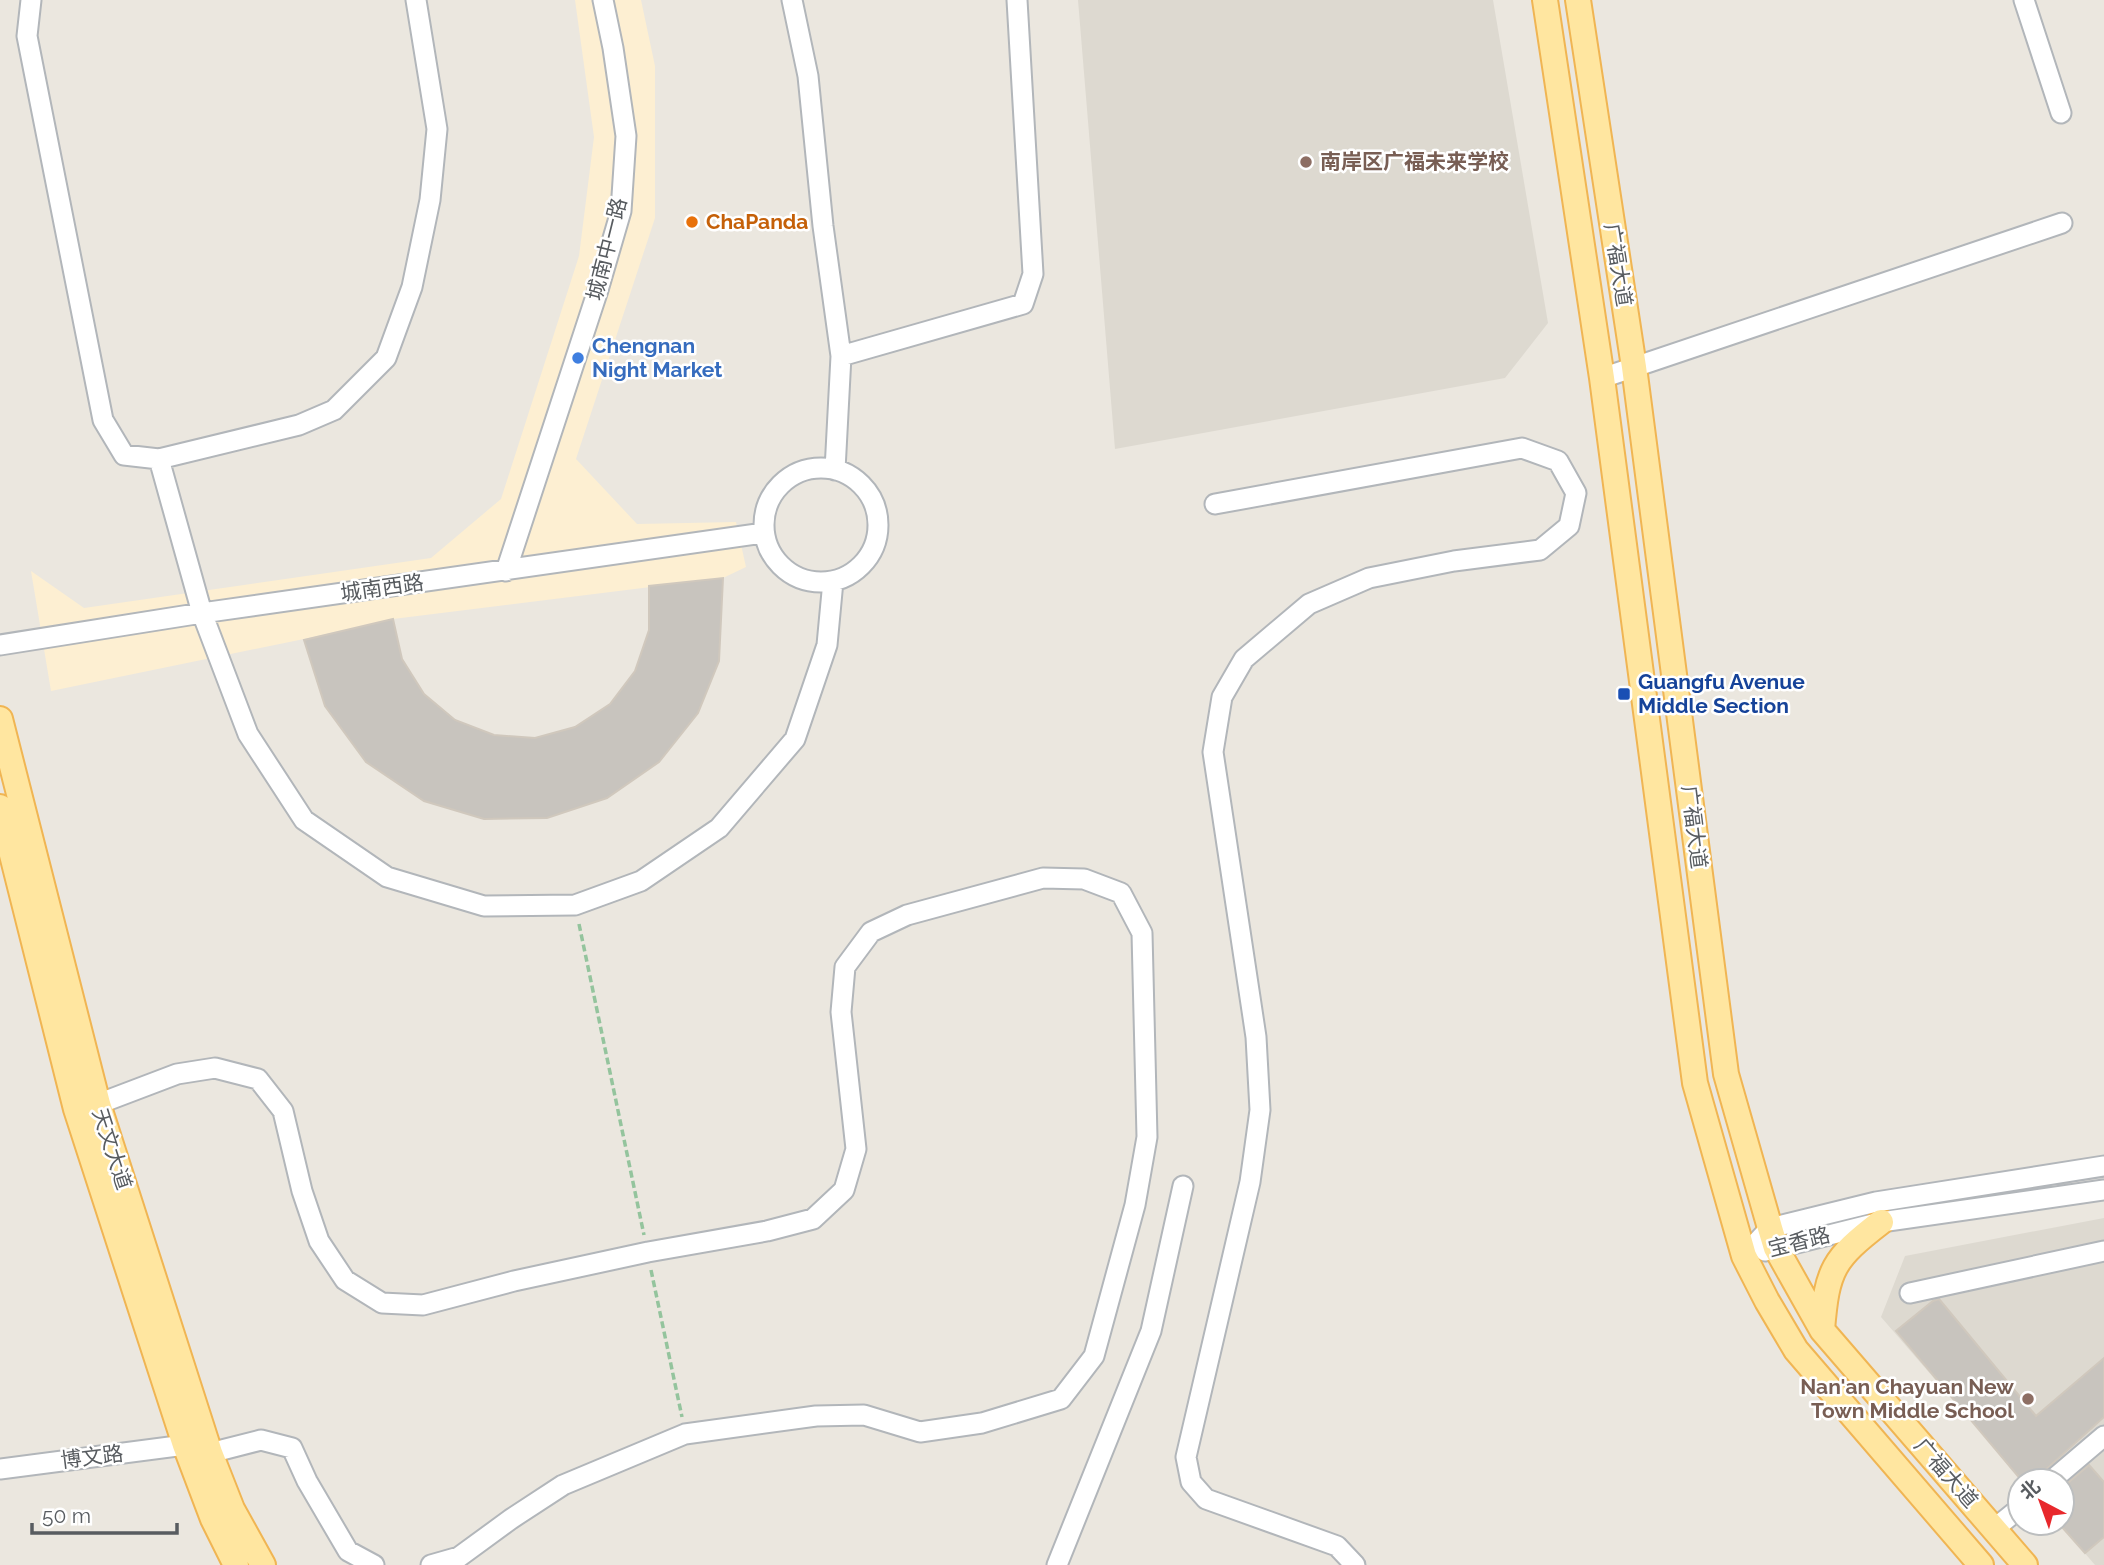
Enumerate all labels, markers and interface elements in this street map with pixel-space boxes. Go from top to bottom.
place label: 南岸区广福未来学校 [1320,149,1509,174]
marker: 南岸区广福未来学校 [1298,154,1314,170]
street label: 城南中一路 [582,195,631,303]
place label: ChaPanda [706,209,808,234]
marker: ChaPanda [684,214,700,230]
street label: 广福大道 [1600,221,1637,308]
place label: Chengnan Night Market [592,333,722,382]
marker: Chengnan Night Market [570,350,586,366]
street label: 城南西路 [339,569,425,606]
place label: Guangfu Avenue Middle Section [1638,669,1805,718]
marker: Guangfu Avenue Middle Section [1616,686,1632,702]
street label: 广福大道 [1677,784,1712,870]
street label: 天文大道 [88,1105,137,1193]
street label: 宝香路 [1765,1222,1832,1261]
place label: Nan'an Chayuan New Town Middle School [1800,1374,2014,1423]
marker: Nan'an Chayuan New Town Middle School [2020,1391,2036,1407]
street label: 广福大道 [1909,1433,1983,1513]
street label: 博文路 [59,1440,125,1473]
north arrow [2006,1467,2076,1537]
text: 北 [2015,1475,2044,1504]
scale bar [32,1492,177,1536]
text: 50 m [42,1503,91,1528]

